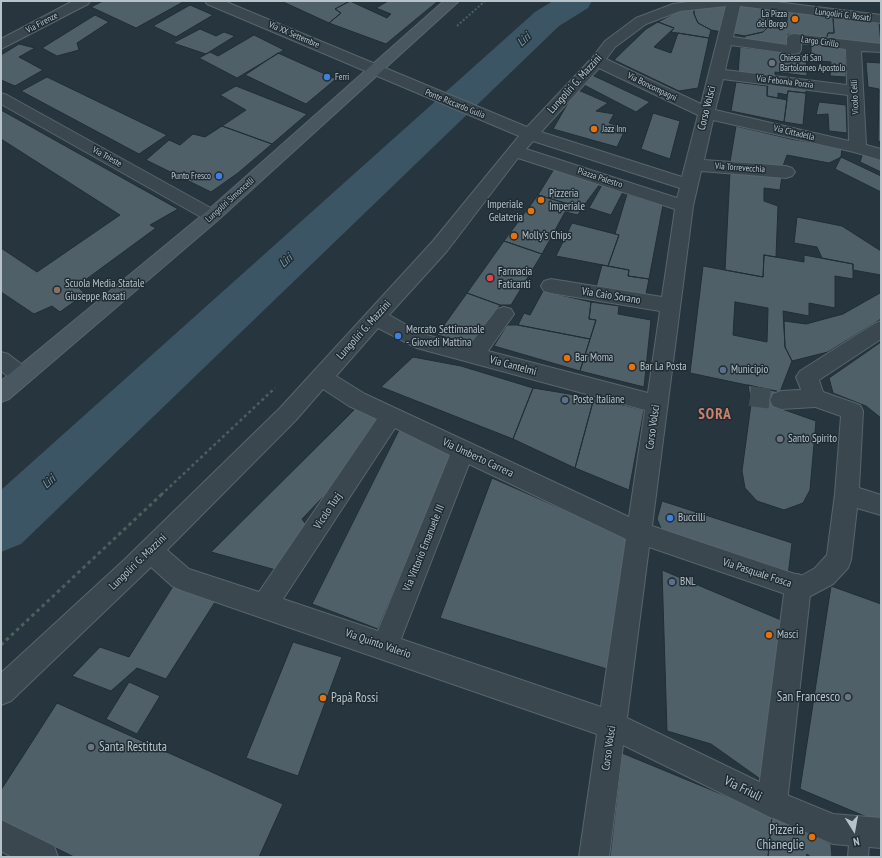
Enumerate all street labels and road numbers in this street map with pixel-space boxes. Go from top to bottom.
street label: Lungoliri G. Rosati [814,6,872,24]
street label: Via Firenze [24,10,60,36]
street label: Via XX Settembre [267,19,321,51]
street label: Largo Cirillo [800,34,840,50]
street label: Lungoliri G. Mazzini [545,52,605,116]
street label: Via Boncompagni [625,70,679,104]
street label: Via Febonia Porzia [756,73,814,91]
street label: Vicolo Celli [849,79,861,115]
street label: Corso Volsci [695,84,719,132]
street label: Ponte Riccardo Gulia [423,87,487,121]
street label: Via Cittadella [772,123,816,143]
street label: Via Trieste [90,144,124,170]
street label: Via Torrevecchia [715,161,765,175]
street label: Piazza Palestro [576,166,624,190]
street label: Lungoliri Simoncelli [203,175,257,225]
street label: Via Caio Sorano [581,285,641,307]
street label: Lungoliri G. Mazzini [334,298,394,362]
street label: Via Cantelmi [488,353,538,379]
street label: Corso Volsci [643,404,663,450]
street label: Via Umberto Carrera [440,436,516,480]
street label: Vicolo Tuzj [311,490,345,532]
street label: Via Vittorio Emanuele III [401,503,447,593]
street label: Lungoliri G. Mazzini [107,531,169,593]
street label: Via Pasquale Fosca [721,556,793,590]
street label: Via Quinto Valerio [343,627,413,661]
street label: Corso Volsci [599,725,619,771]
street label: Via Friuli [722,773,764,805]

